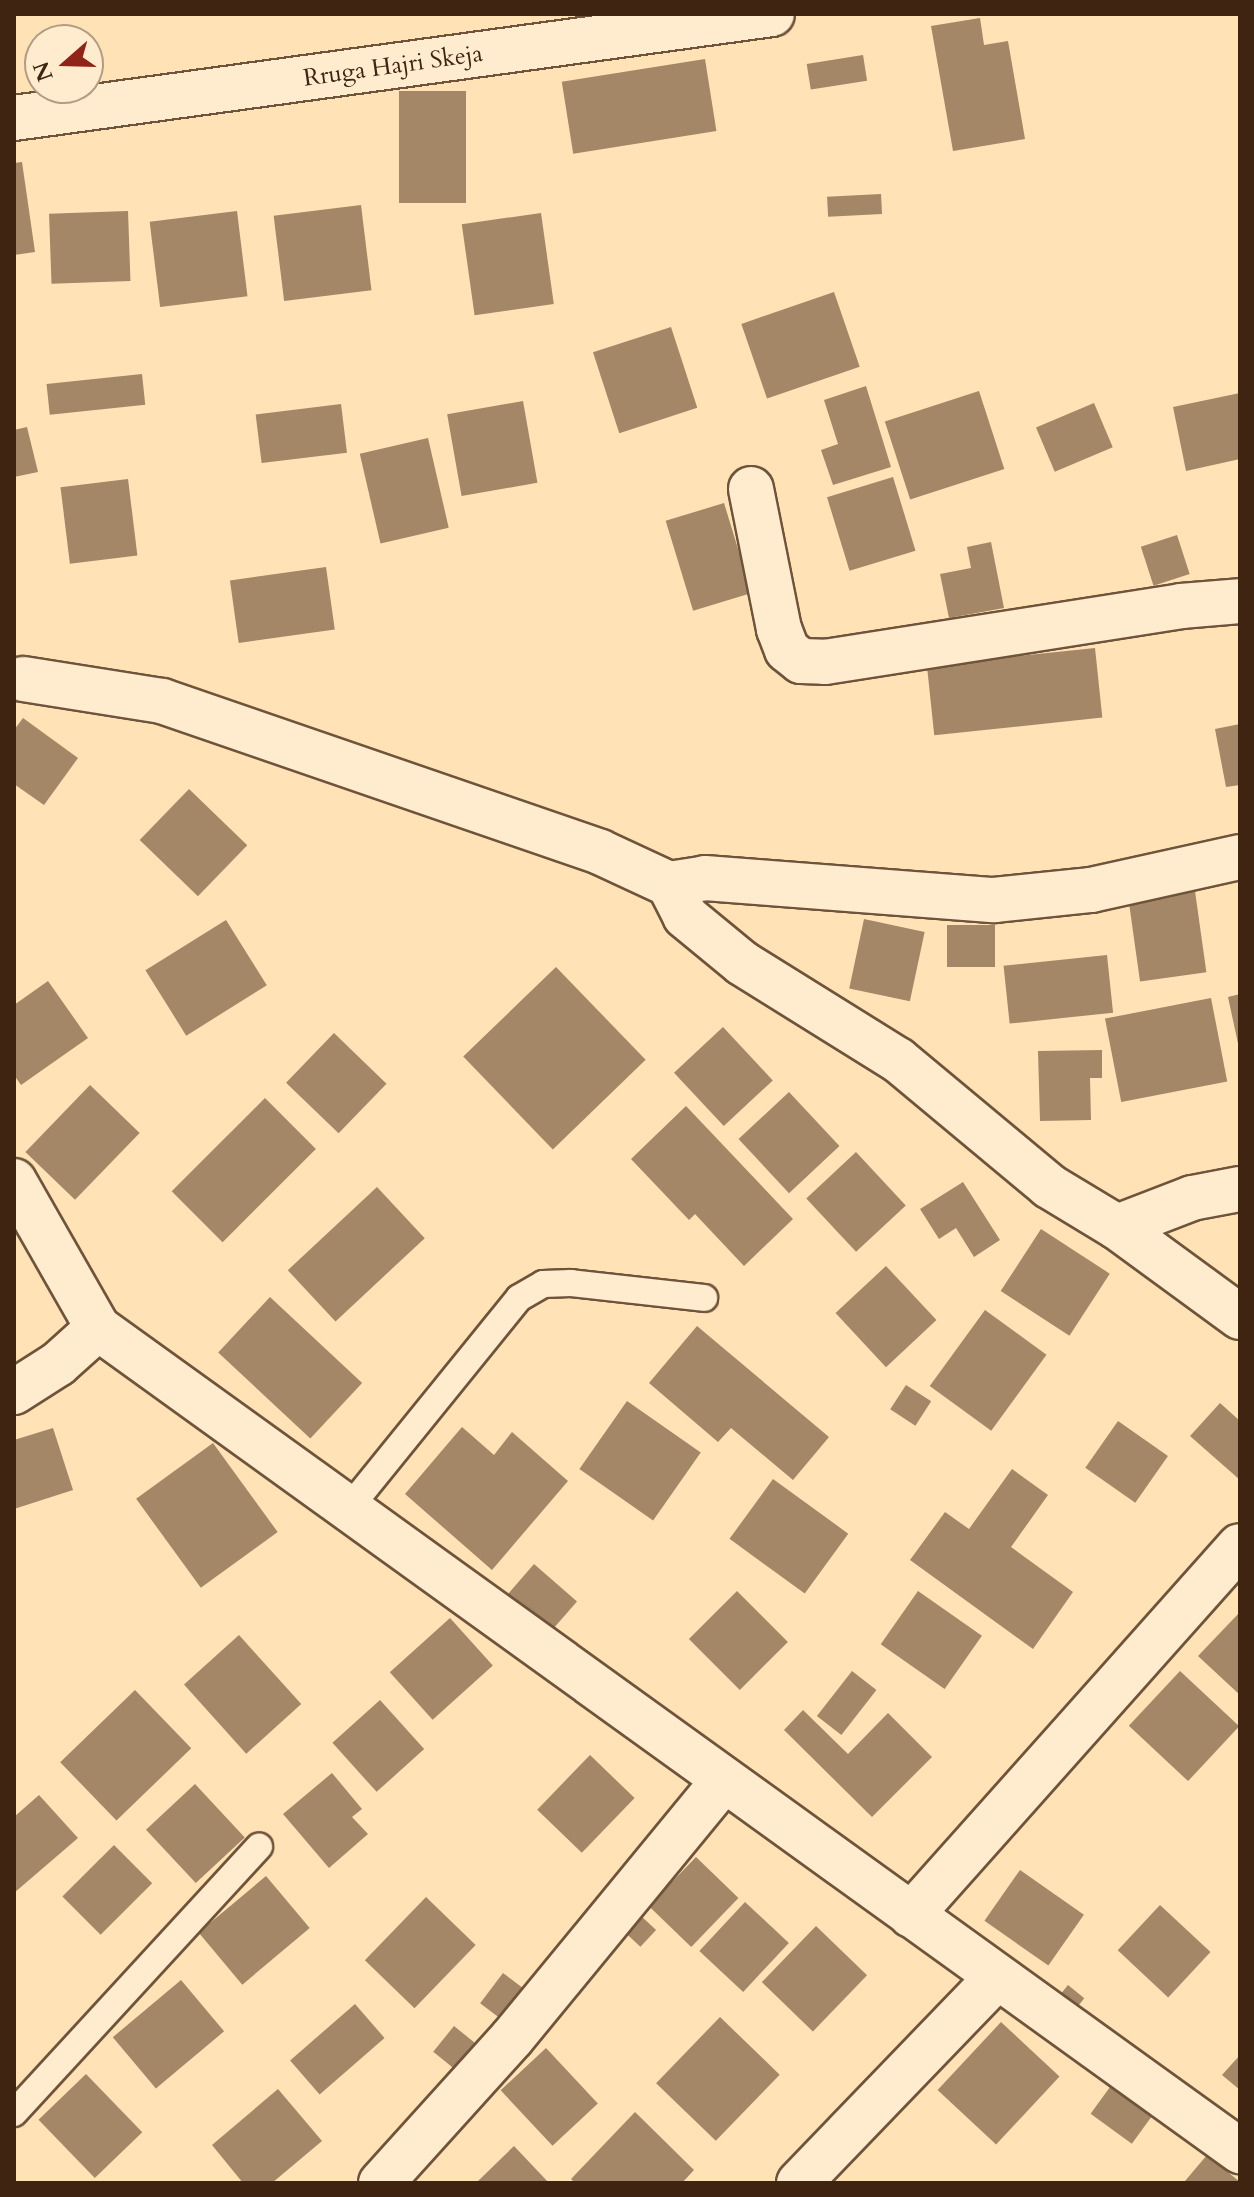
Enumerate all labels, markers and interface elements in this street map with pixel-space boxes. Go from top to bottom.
north arrow [24,24,104,104]
street label: Rruga Hajri Skeja [301,39,485,93]
text: N [26,57,61,86]

